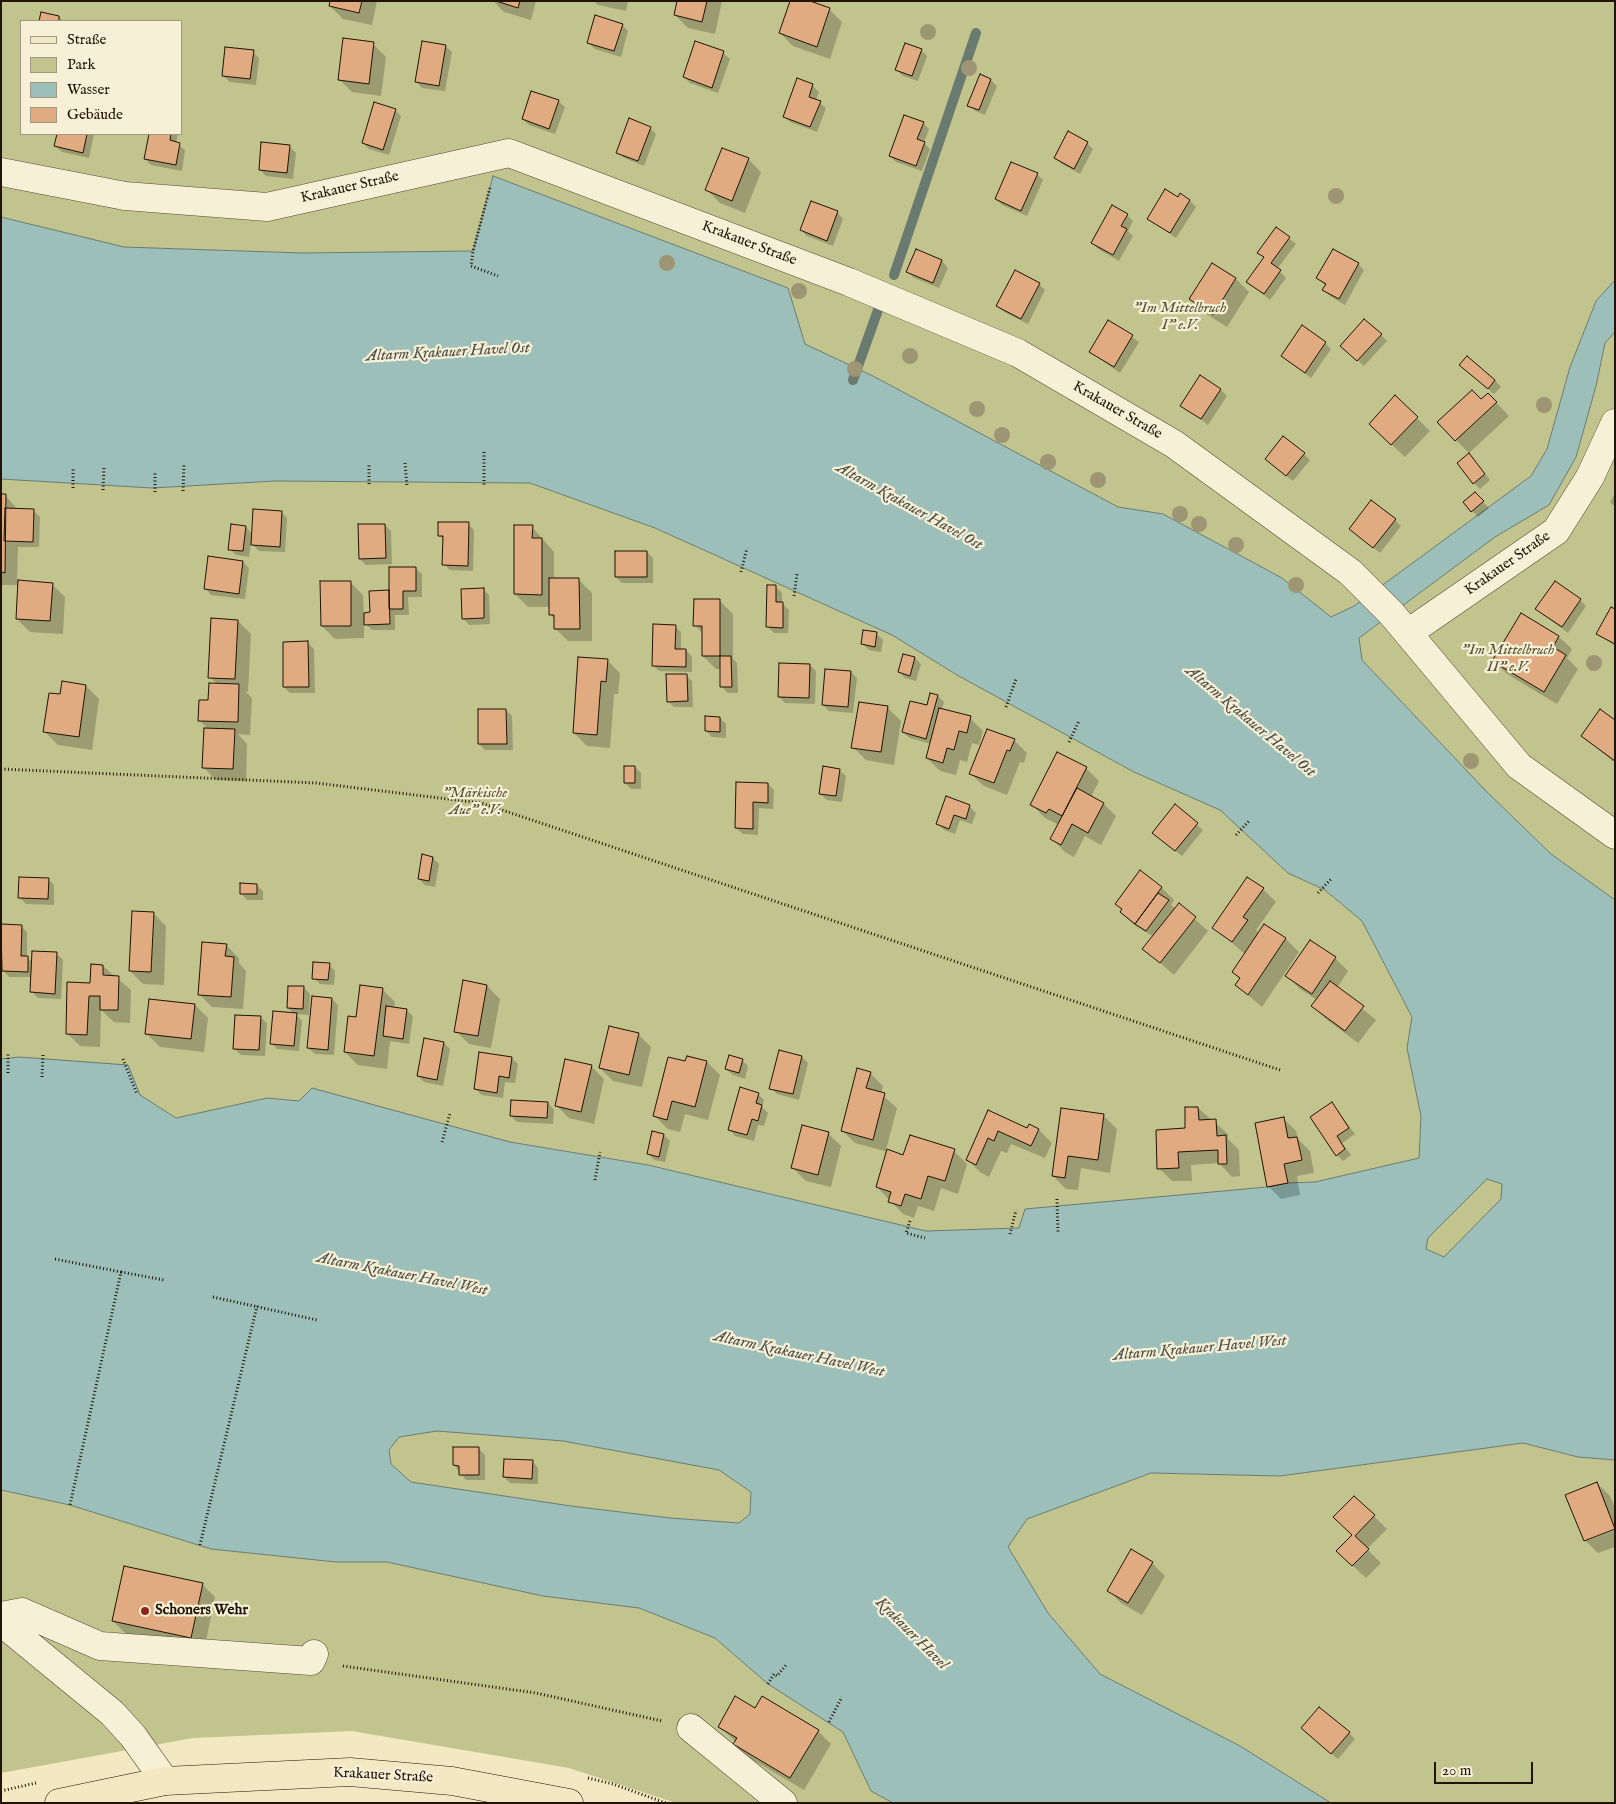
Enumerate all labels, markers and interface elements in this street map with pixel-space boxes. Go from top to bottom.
legend [20,20,182,135]
text: Straße [67,30,106,49]
text: Park [67,55,96,74]
text: Wasser [67,80,110,99]
text: Gebäude [67,105,123,124]
street label: Krakauer Straße [299,168,401,208]
street label: Krakauer Straße [699,218,799,270]
park label: "Im Mittelbruch I" e.V. [1134,300,1226,335]
water label: Altarm Krakauer Havel Ost [365,339,531,367]
street label: Krakauer Straße [1069,378,1165,444]
water label: Altarm Krakauer Havel Ost [832,459,986,555]
street label: Krakauer Straße [1462,528,1554,600]
park label: "Im Mittelbruch II" e.V. [1462,642,1554,677]
water label: Altarm Krakauer Havel Ost [1181,662,1319,782]
park label: "Märkische Aue" e.V. [443,785,507,820]
water label: Altarm Krakauer Havel West [315,1249,489,1301]
water label: Altarm Krakauer Havel West [712,1328,886,1382]
water label: Altarm Krakauer Havel West [1112,1332,1288,1366]
water label: Krakauer Havel [871,1594,951,1674]
place label: Schoners Wehr [155,1602,248,1620]
marker: Schoners Wehr [139,1605,151,1617]
scale bar [1436,1752,1535,1784]
text: 20 m [1442,1761,1471,1780]
street label: Krakauer Straße [332,1764,434,1788]

